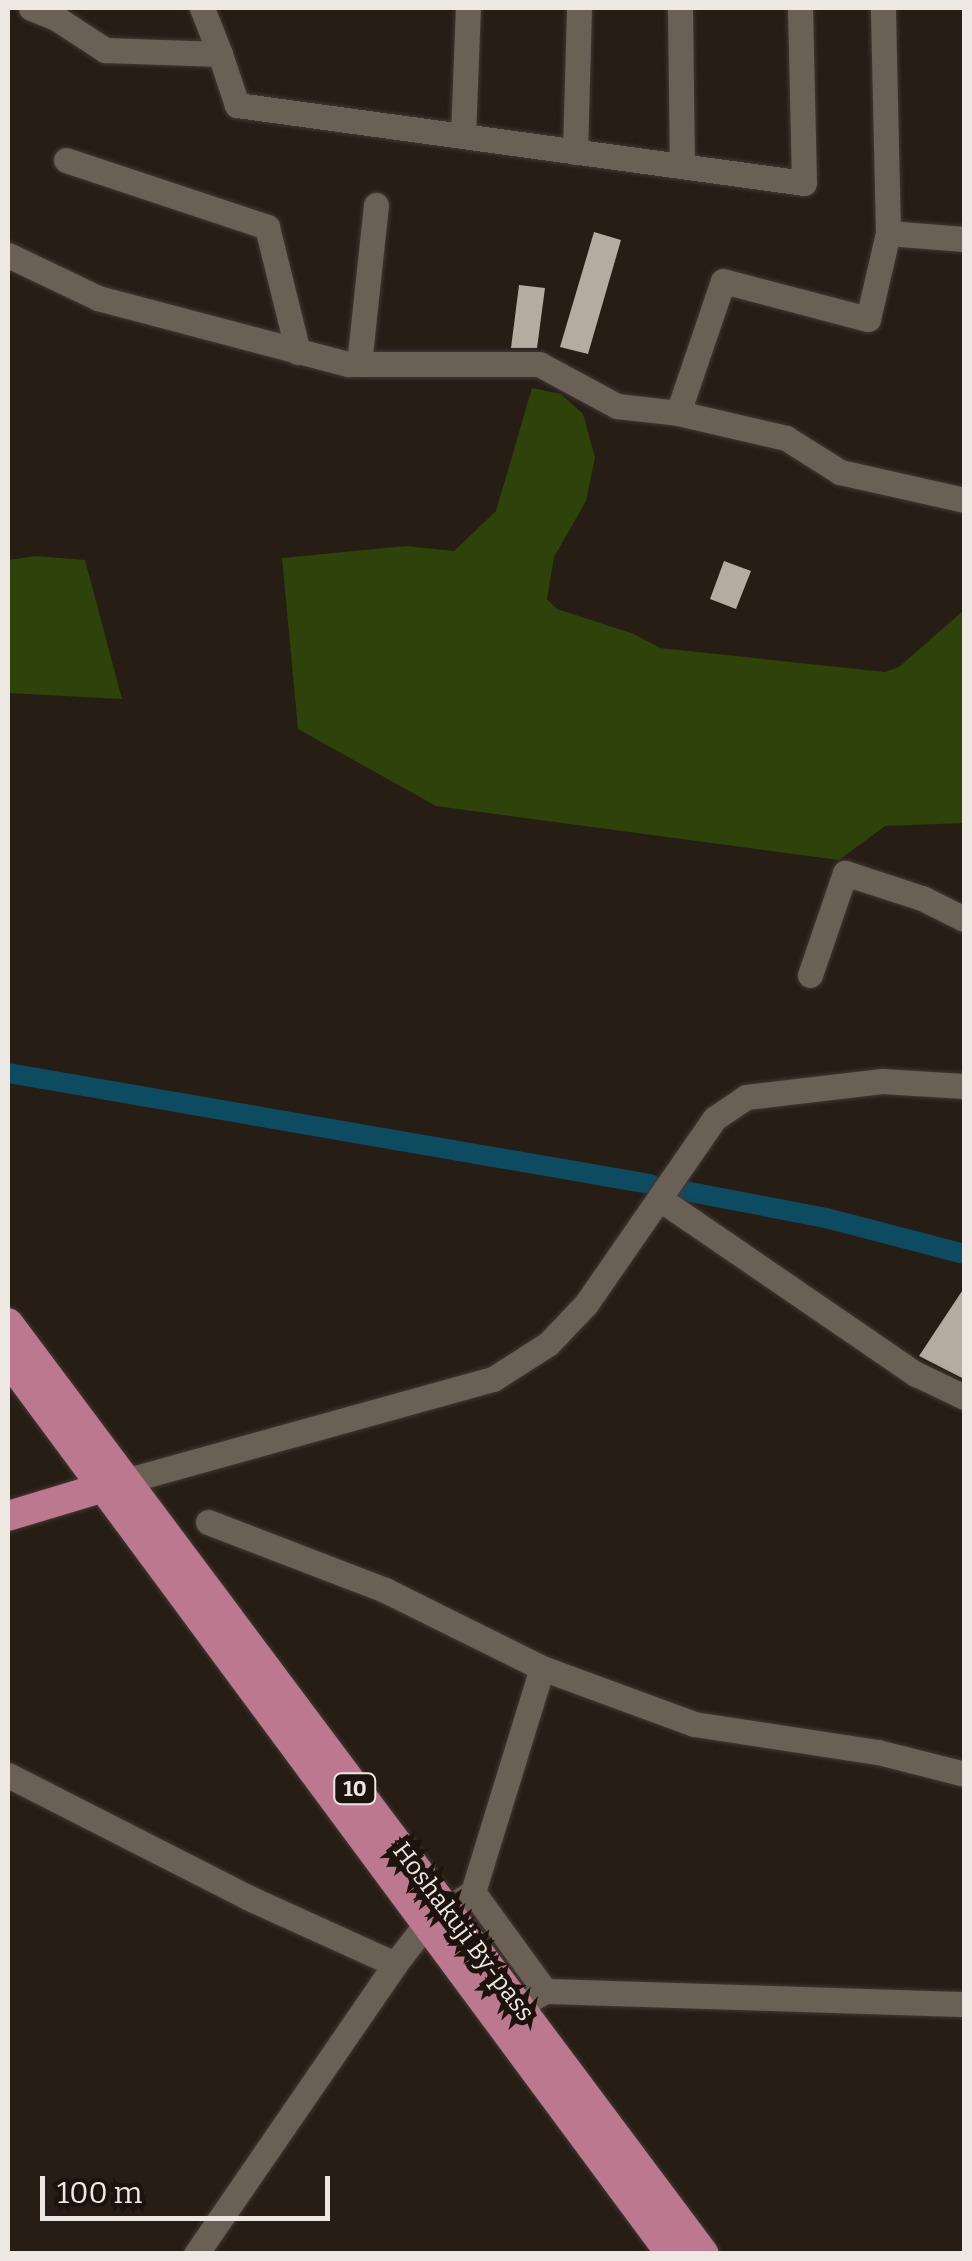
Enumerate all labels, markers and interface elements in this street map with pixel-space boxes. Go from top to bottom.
road number: 10 [332,1772,378,1806]
street label: Hoshakuji By-pass [386,1837,540,2027]
scale bar [45,2156,335,2218]
text: 100 m [57,2175,142,2211]

